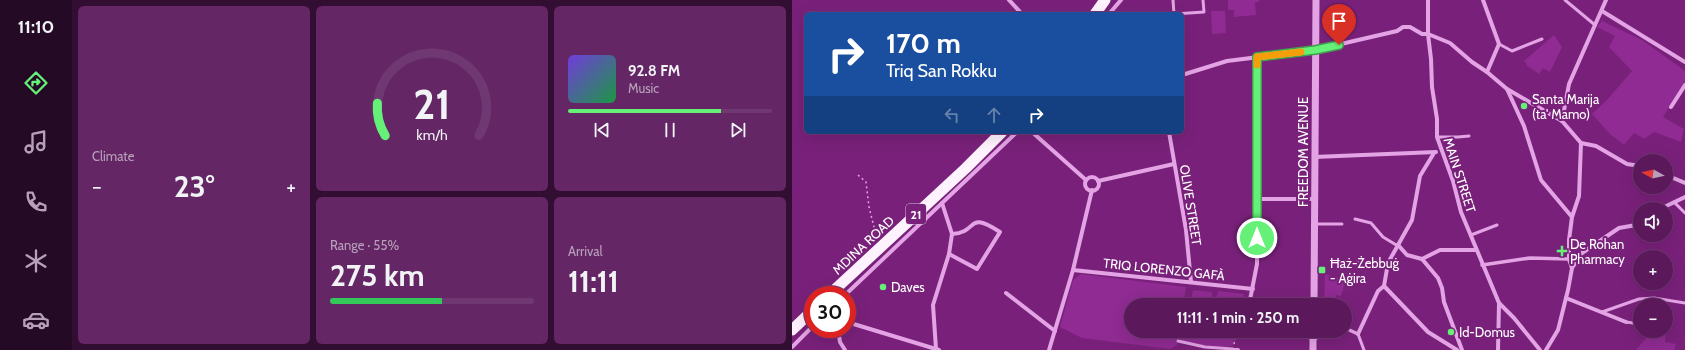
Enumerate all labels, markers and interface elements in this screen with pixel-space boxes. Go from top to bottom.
pin [1322,4,1356,45]
icon: arrive [1328,10,1350,32]
text: 11:10 [18,16,54,38]
text: 170 m [886,26,961,60]
icon: right [820,28,872,80]
text: Triq San Rokku [886,60,997,82]
text: 92.8 FM [628,62,680,80]
icon: directions [22,69,50,97]
text: 21 [413,79,451,129]
text: Music [628,80,659,96]
place label: Santa Marija (ta' Mamo) [1532,91,1600,122]
street label: FREEDOM AVENUE [1295,97,1311,207]
marker: Santa Marija (ta' Mamo) [1519,101,1529,111]
icon: left [941,104,963,126]
icon: ahead [983,104,1005,126]
icon: right [1025,104,1047,126]
icon: previous [591,119,613,141]
icon: pause [659,119,681,141]
icon: next [727,119,749,141]
text: km/h [416,126,448,144]
icon: music [22,128,50,156]
street label: MAIN STREET [1440,136,1480,214]
text: Climate [92,148,134,164]
north arrow [1633,154,1673,194]
map controls [1633,154,1673,338]
street label: OLIVE STREET [1177,163,1205,247]
text: 23° [174,168,214,205]
text: − [92,173,102,200]
text: + [286,173,296,200]
icon: phone [22,188,50,216]
button: sound [1633,202,1673,242]
road number: 21 [906,204,926,224]
street label: MDINA ROAD [829,212,897,278]
position arrow [1236,217,1278,259]
place label: De Rohan Pharmacy [1570,236,1625,267]
text: Range · 55% [330,237,399,253]
text: Arrival [568,243,603,259]
marker: De Rohan Pharmacy [1557,246,1567,256]
icon: climate [22,247,50,275]
button: + [1633,250,1673,290]
street label: TRIQ LORENZO GAFÀ [1102,254,1226,283]
place label: Ħaż-Żebbuġ - Aġira [1330,255,1400,286]
text: 275 km [330,257,425,294]
text: 11:11 [568,263,619,300]
marker: Ħaż-Żebbuġ - Aġira [1317,265,1327,275]
place label: Daves [891,279,925,295]
marker: Daves [878,282,888,292]
speed limit sign: 30 [804,286,856,338]
button: − [1633,298,1673,338]
icon: car [22,306,50,334]
text: 11:11 · 1 min · 250 m [1177,309,1299,327]
place label: Id-Domus [1459,324,1516,340]
marker: Id-Domus [1446,327,1456,337]

